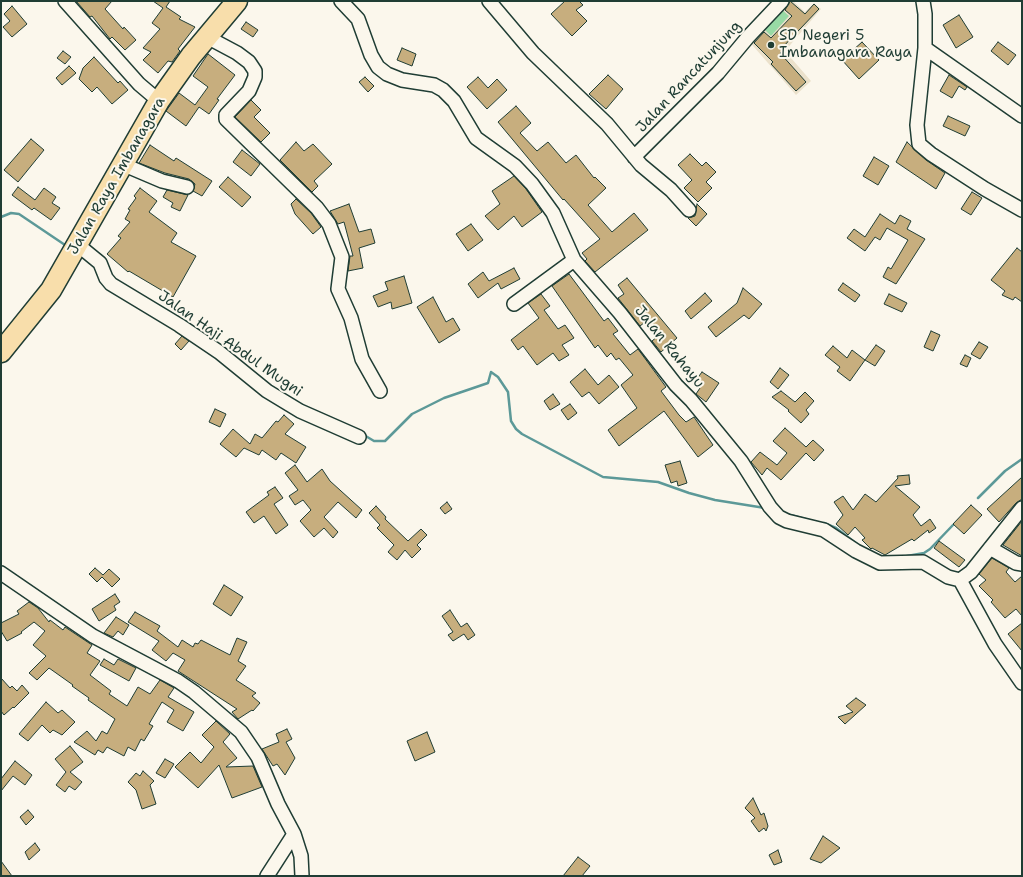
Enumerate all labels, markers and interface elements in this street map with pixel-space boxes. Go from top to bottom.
street label: Jalan Rancatunjung [633,18,745,136]
place label: SD Negeri 5 Imbanagara Raya [779,27,912,62]
marker: SD Negeri 5 Imbanagara Raya [766,40,776,50]
street label: Jalan Raya Imbanagara [64,94,170,258]
street label: Jalan Haji Abdul Mugni [154,287,306,401]
street label: Jalan Rahayu [630,302,708,392]

